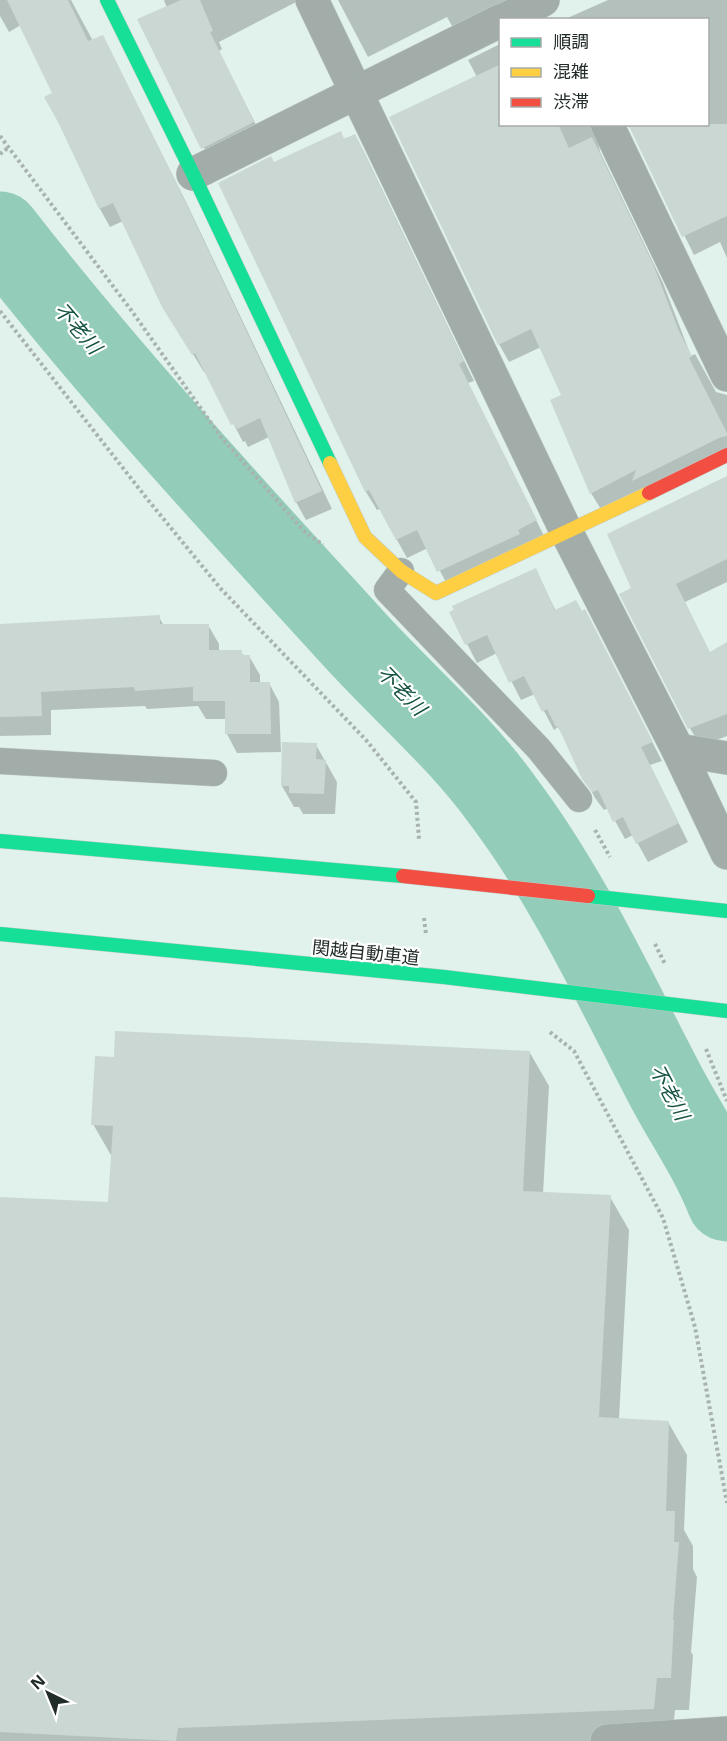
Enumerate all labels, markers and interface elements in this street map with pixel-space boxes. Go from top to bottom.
legend [499,18,709,126]
text: 順調 [553,29,589,53]
text: 混雑 [553,59,589,83]
text: 渋滞 [553,89,589,113]
water label: 不老川 [48,297,109,361]
water label: 不老川 [371,659,434,722]
street label: 関越自動車道 [311,934,421,970]
water label: 不老川 [644,1059,697,1127]
north arrow [18,1663,78,1723]
text: N [26,1670,50,1695]

